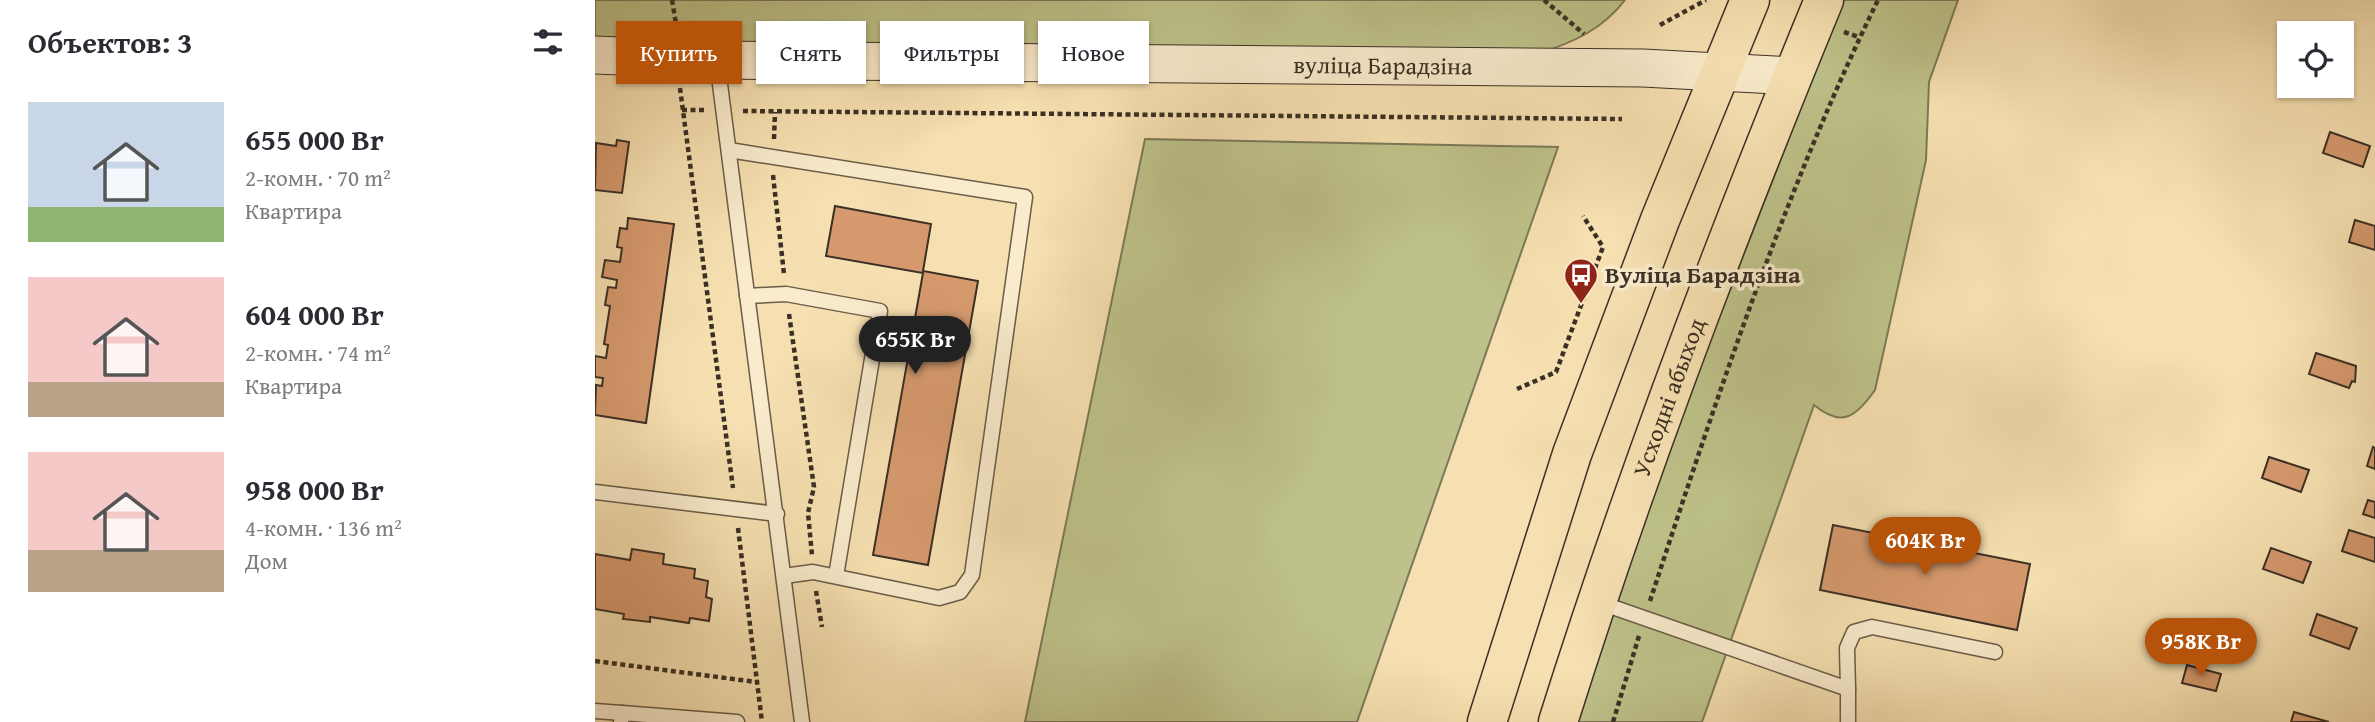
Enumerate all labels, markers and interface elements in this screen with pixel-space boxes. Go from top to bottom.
text: Объектов: 3 [28,20,192,64]
chip: Купить [616,21,742,84]
chip: Снять [756,21,866,84]
chip: Фильтры [880,21,1024,84]
chip: Новое [1038,21,1149,84]
map controls [2277,21,2354,98]
button: locate [2277,21,2354,98]
icon: filters [529,23,567,61]
street label: вуліца Барадзіна [1293,47,1473,84]
text: 655 000 Br [245,117,384,161]
icon: home [84,130,168,214]
text: 2-комн. · 70 m² [245,161,391,194]
text: Квартира [245,194,342,227]
bus stop icon: Вуліца Барадзіна [1562,256,1600,305]
place label: Вуліца Барадзіна [1605,257,1801,292]
text: 604 000 Br [245,292,384,336]
icon: home [84,305,168,389]
street label: Усходні абыход [1623,313,1714,482]
pin: 655K Br [850,316,980,376]
text: 655K Br [875,322,955,355]
text: 2-комн. · 74 m² [245,336,391,369]
text: Квартира [245,369,342,402]
text: 958 000 Br [245,467,384,511]
icon: home [84,480,168,564]
text: 4-комн. · 136 m² [245,511,402,544]
pin: 604K Br [1860,518,1990,577]
text: 604K Br [1885,523,1965,556]
text: Дом [245,544,288,577]
pin: 958K Br [2136,618,2266,678]
text: 958K Br [2161,624,2241,657]

